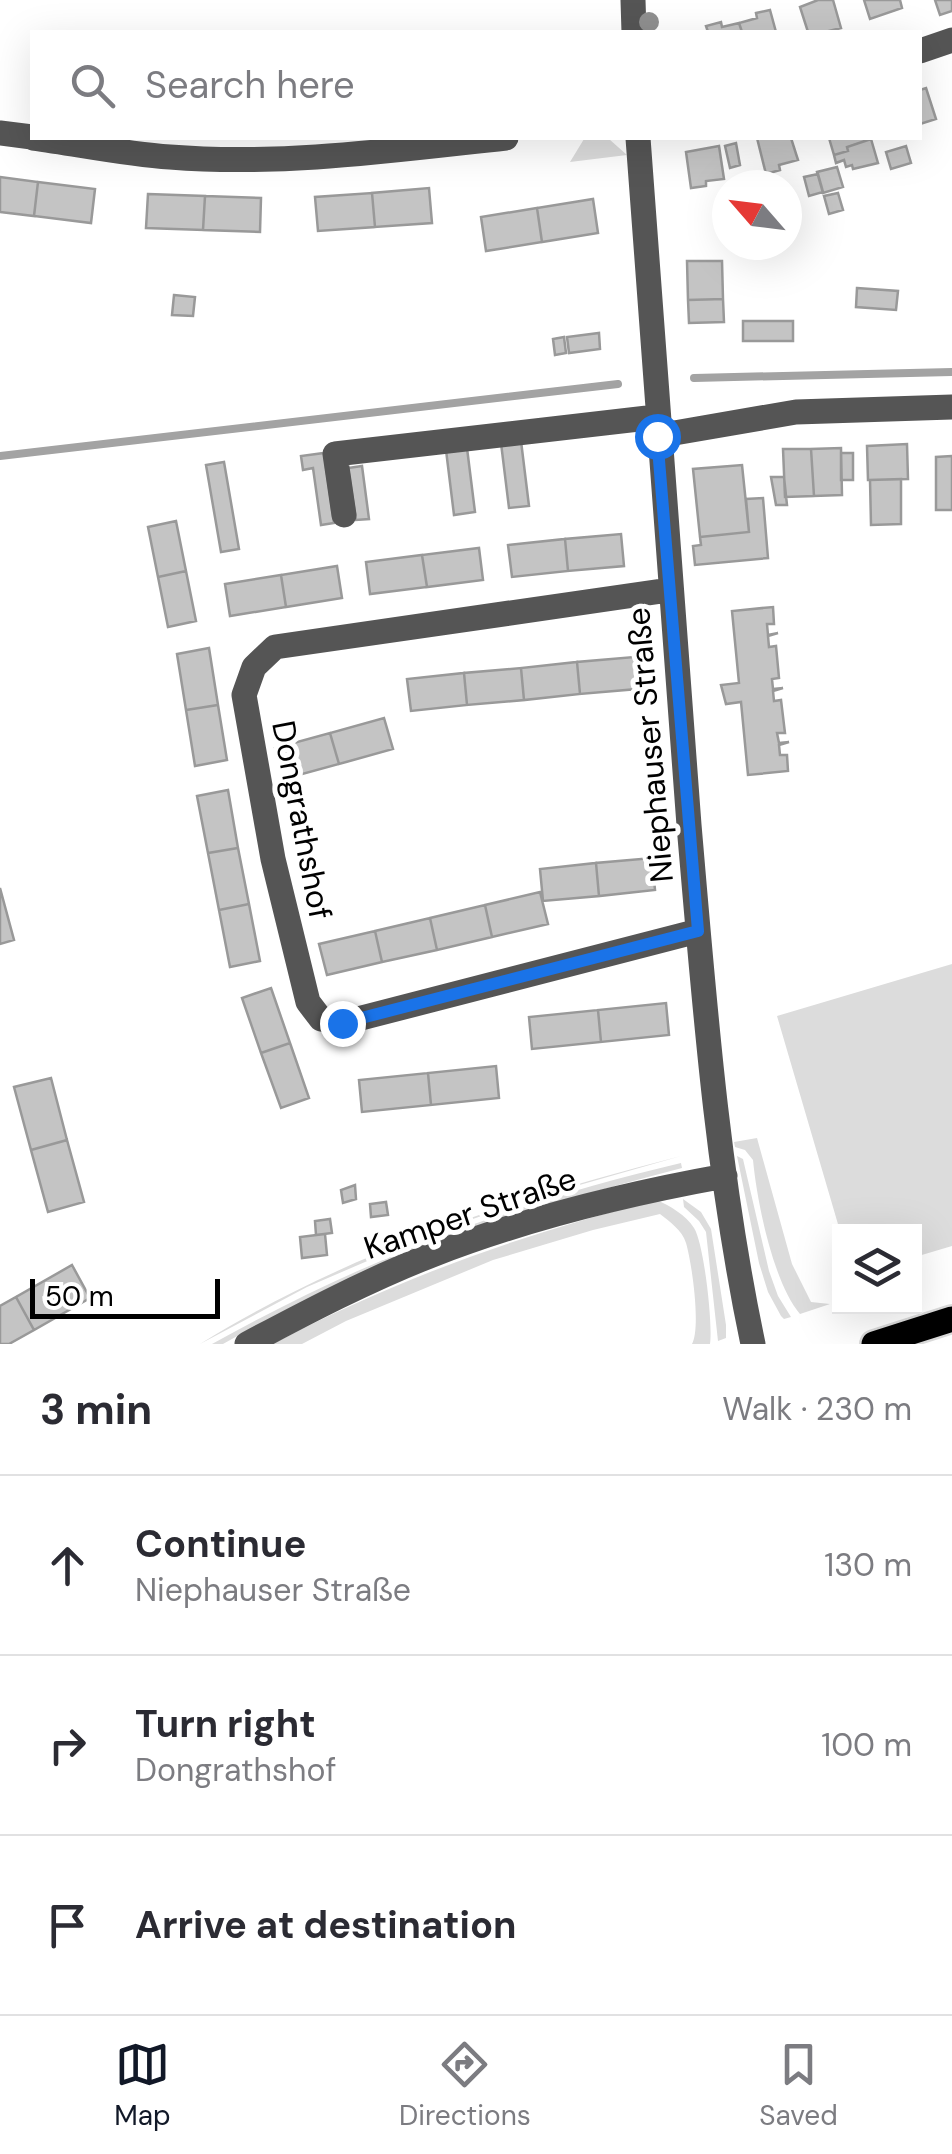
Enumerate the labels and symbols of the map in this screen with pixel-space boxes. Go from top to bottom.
north arrow [712,170,802,260]
route start [635,414,681,460]
street label: Niephauser Straße [617,606,683,884]
street label: Dongrathshof [262,717,342,923]
route end [320,1001,366,1047]
street label: Kamper Straße [358,1157,582,1269]
scale bar [30,1274,220,1318]

